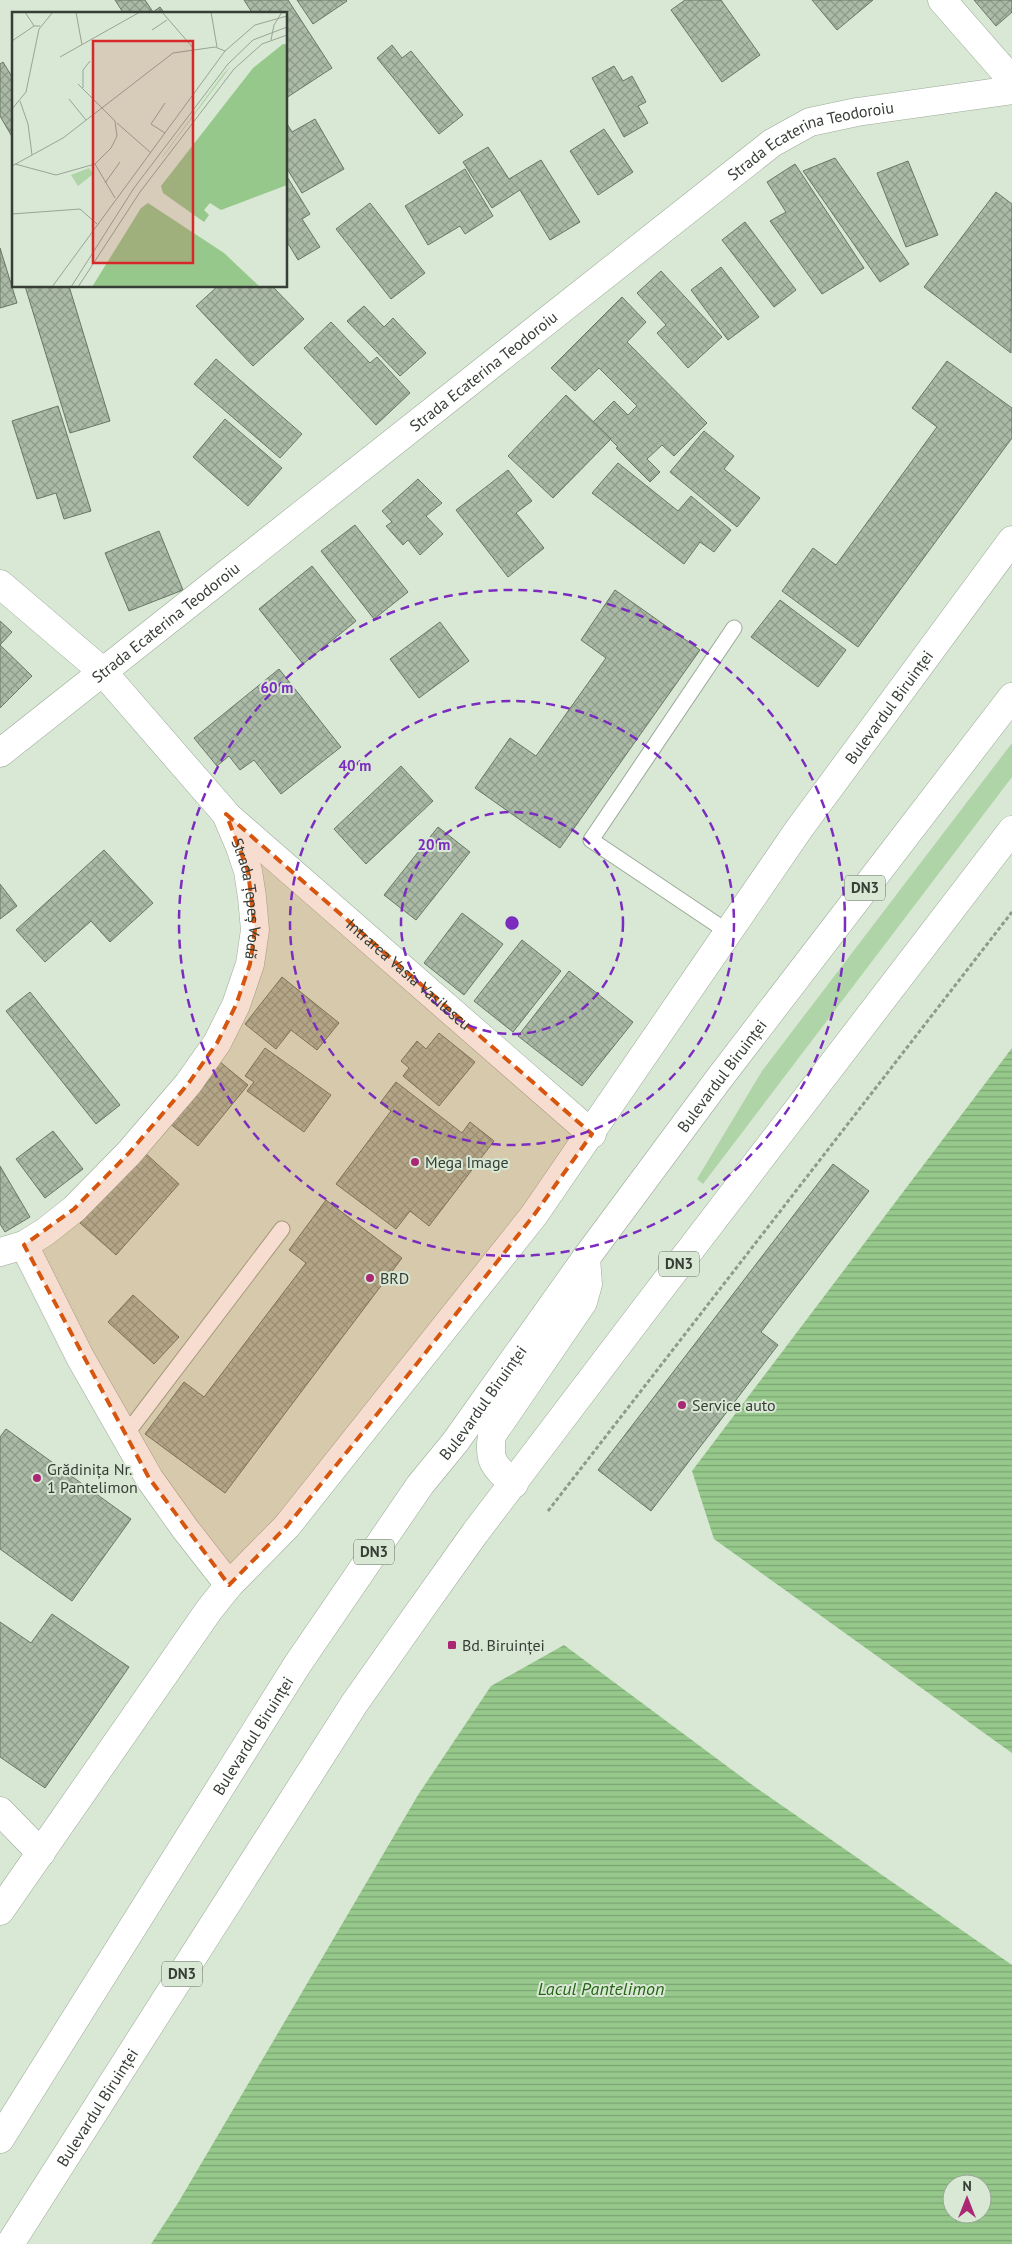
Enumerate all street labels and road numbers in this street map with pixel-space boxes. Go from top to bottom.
street label: Strada Ecaterina Teodoroiu [723,97,895,185]
street label: Strada Ecaterina Teodoroiu [405,307,561,436]
street label: Strada Ecaterina Teodoroiu [88,558,244,687]
street label: Bulevardul Biruinței [840,646,937,768]
street label: Strada Țepeș Vodă [227,835,266,961]
road number: DN3 [845,876,885,900]
street label: Intrarea Vasia Vasilescu [342,914,475,1034]
street label: Bulevardul Biruinței [673,1015,771,1136]
road number: DN3 [659,1252,699,1276]
street label: Bulevardul Biruinței [435,1342,531,1464]
road number: DN3 [354,1540,394,1564]
street label: Bulevardul Biruinței [208,1673,297,1799]
road number: DN3 [162,1962,202,1986]
street label: Bulevardul Biruinței [52,2045,142,2170]

